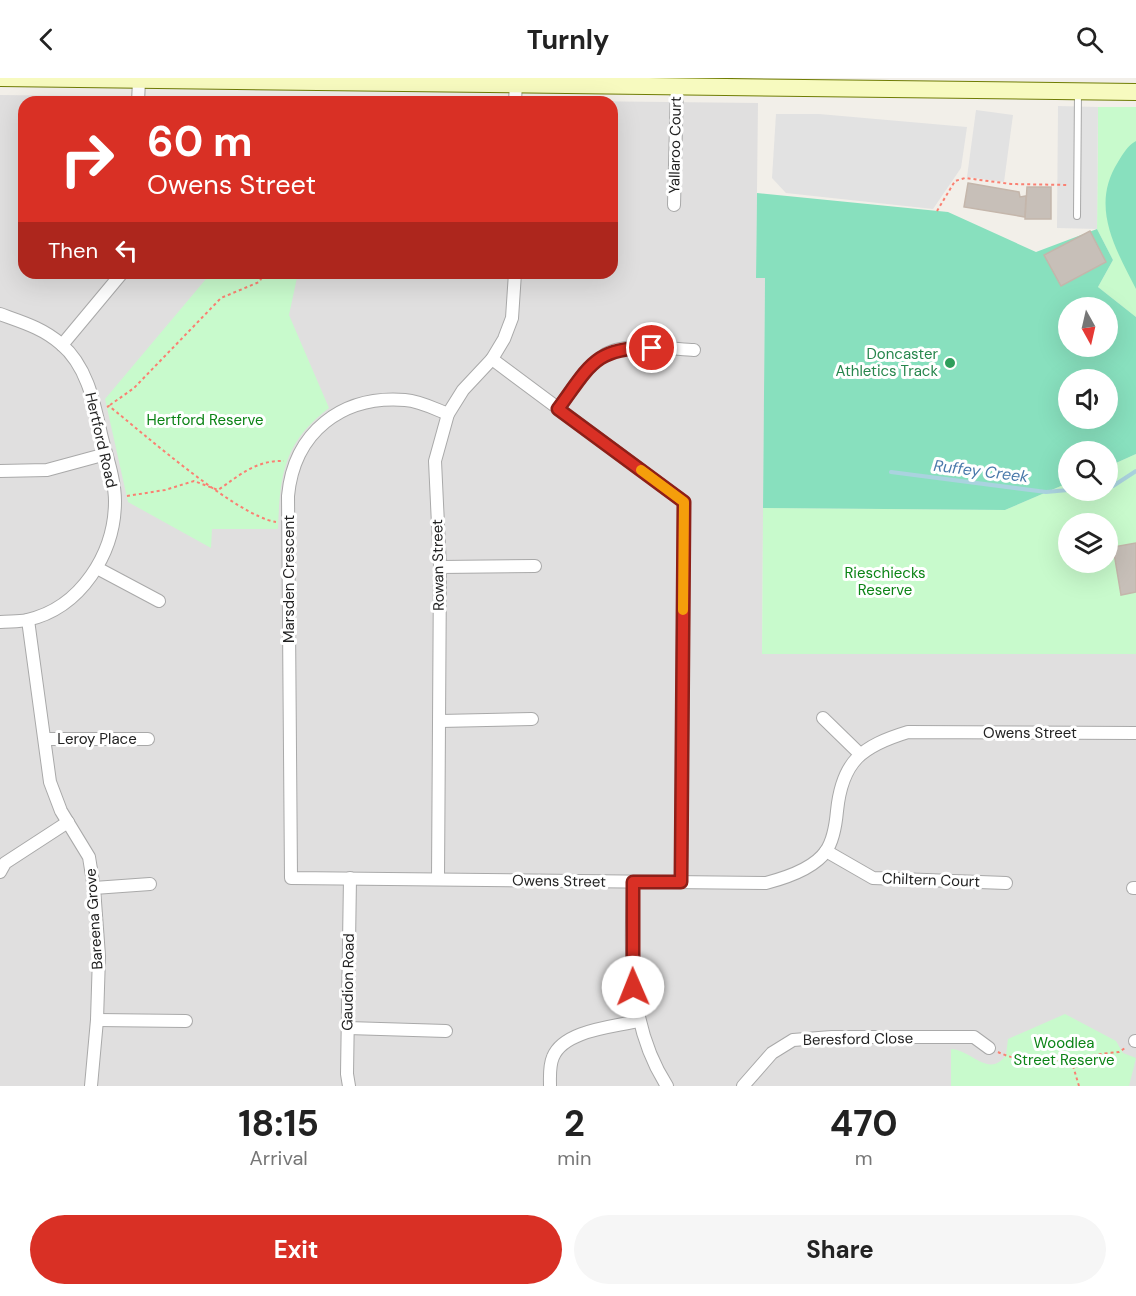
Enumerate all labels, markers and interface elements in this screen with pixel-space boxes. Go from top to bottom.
text: Turnly [527,22,609,57]
icon: back [30,23,63,56]
icon: search [1073,23,1106,56]
street label: Yallaroo Court [664,96,686,194]
text: 60 m [147,114,253,169]
icon: right [48,120,126,198]
text: Owens Street [147,167,316,202]
icon: left [110,234,143,267]
text: Then [48,236,98,265]
north arrow [1058,297,1118,357]
map controls [1058,297,1118,573]
pin [626,322,677,373]
icon: arrive [635,331,668,364]
place label: Doncaster Athletics Track [836,344,938,381]
marker: Doncaster Athletics Track [943,356,957,370]
button: sound [1058,369,1118,429]
street label: Hertford Road [80,390,122,490]
park label: Hertford Reserve [146,410,264,430]
button: search [1058,441,1118,501]
water label: Ruffey Creek [932,455,1030,487]
button: layers [1058,513,1118,573]
street label: Marsden Crescent [279,515,299,643]
street label: Rowan Street [427,519,449,611]
park label: Rieschiecks Reserve [844,563,926,600]
street label: Owens Street [983,723,1077,743]
street label: Leroy Place [57,729,137,749]
street label: Bareena Grove [80,868,108,970]
street label: Chiltern Court [882,868,981,892]
street label: Owens Street [512,870,606,892]
street label: Gaudion Road [337,933,359,1031]
position arrow [601,955,665,1019]
street label: Beresford Close [803,1028,913,1050]
park label: Woodlea Street Reserve [1013,1033,1115,1070]
text: 18:15 [238,1100,319,1147]
text: 2 [564,1100,585,1147]
text: 470 [830,1100,898,1147]
text: Arrival [250,1145,308,1171]
text: min [557,1145,591,1171]
text: m [855,1145,873,1171]
button: Exit [30,1215,562,1284]
button: Share [574,1215,1106,1284]

